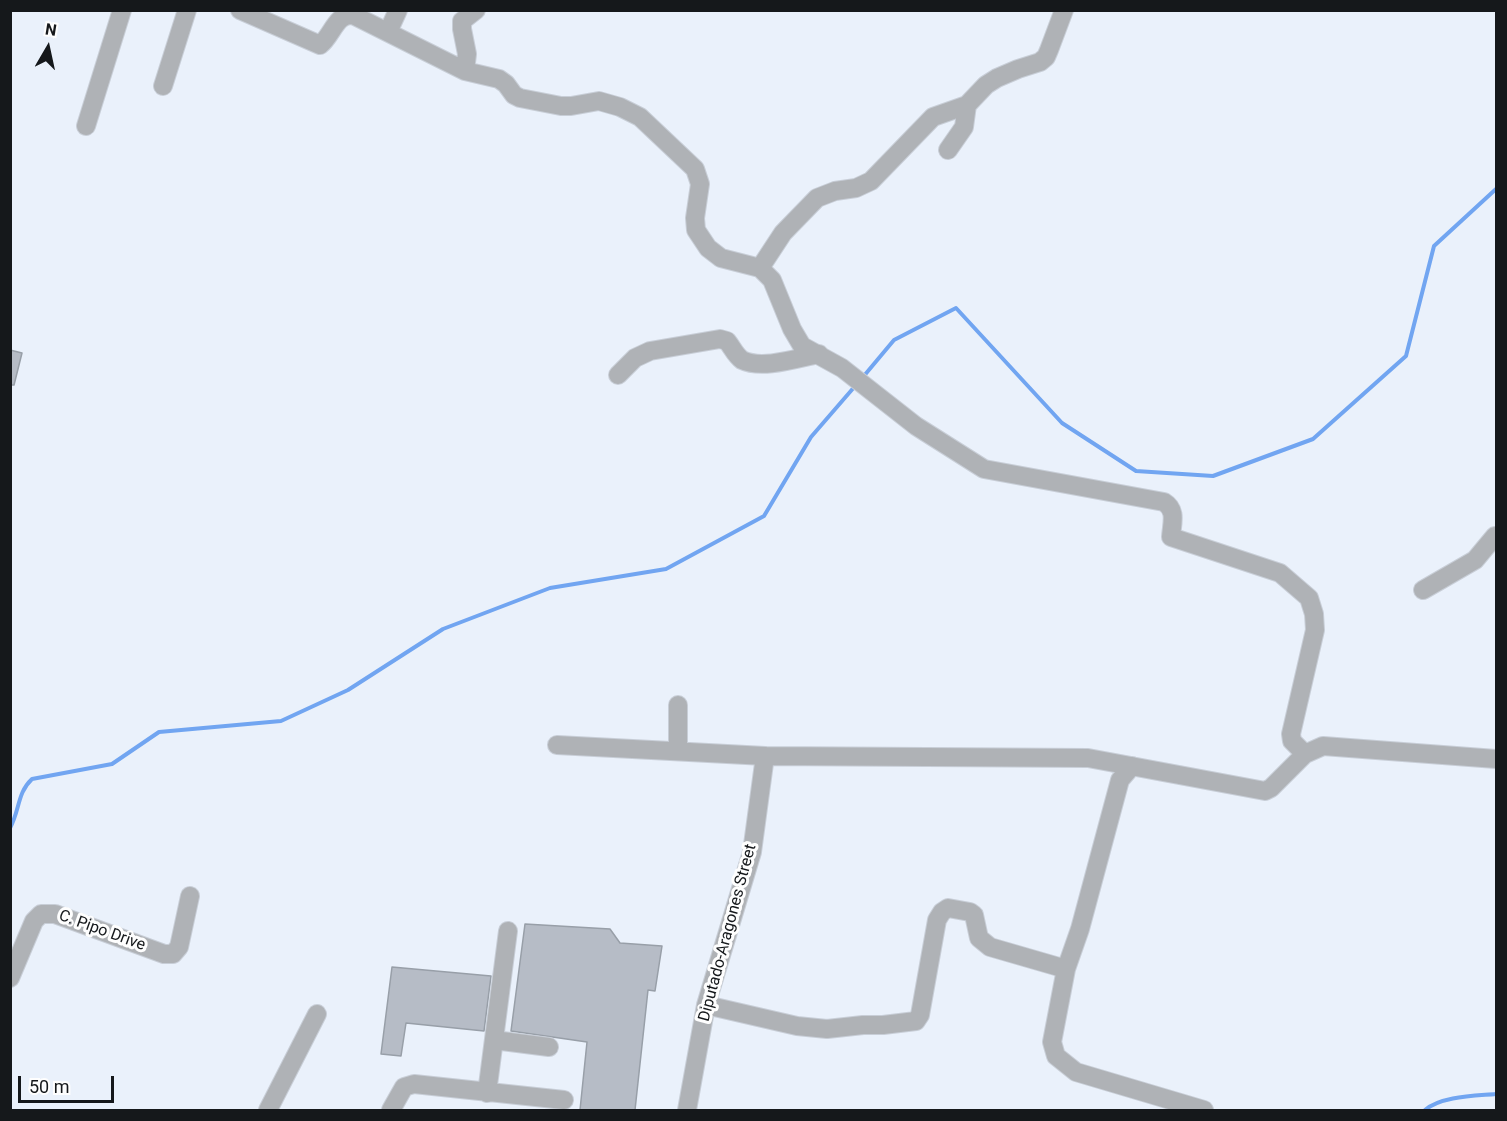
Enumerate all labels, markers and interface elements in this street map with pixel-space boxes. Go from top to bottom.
north arrow [18,18,78,78]
text: N [44,19,58,40]
street label: Diputado-Aragones Street [695,842,761,1024]
street label: C. Pipo Drive [56,906,148,956]
scale bar [21,1064,117,1102]
text: 50 m [29,1076,69,1097]

